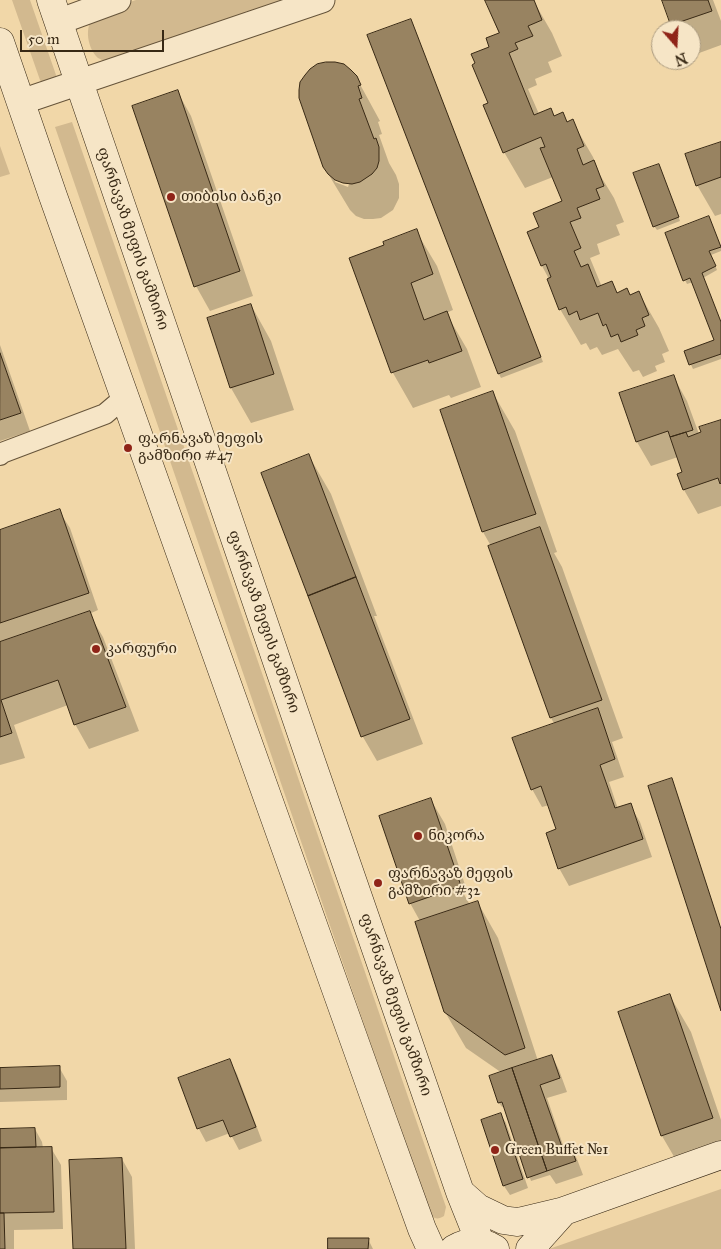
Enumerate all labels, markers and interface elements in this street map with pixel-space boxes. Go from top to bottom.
scale bar [22,20,166,52]
north arrow [651,20,701,70]
text: 50 m [28,30,60,48]
text: N [672,49,689,69]
street label: ფარნავაზ მეფის გამზირი [92,145,172,333]
place label: თიბისი ბანკი [181,188,281,206]
marker: თიბისი ბანკი [165,191,177,203]
place label: ფარნავაზ მეფის გამზირი #47 [138,430,263,465]
marker: ფარნავაზ მეფის გამზირი #47 [122,442,134,454]
street label: ფარნავაზ მეფის გამზირი [223,528,303,716]
place label: კარფური [106,640,177,658]
marker: კარფური [90,643,102,655]
place label: ნიკორა [428,827,485,845]
marker: ნიკორა [412,830,424,842]
place label: ფარნავაზ მეფის გამზირი #32 [388,865,513,900]
marker: ფარნავაზ მეფის გამზირი #32 [372,877,384,889]
street label: ფარნავაზ მეფის გამზირი [355,911,435,1099]
place label: Green Buffet №1 [505,1141,608,1159]
marker: Green Buffet №1 [489,1144,501,1156]

